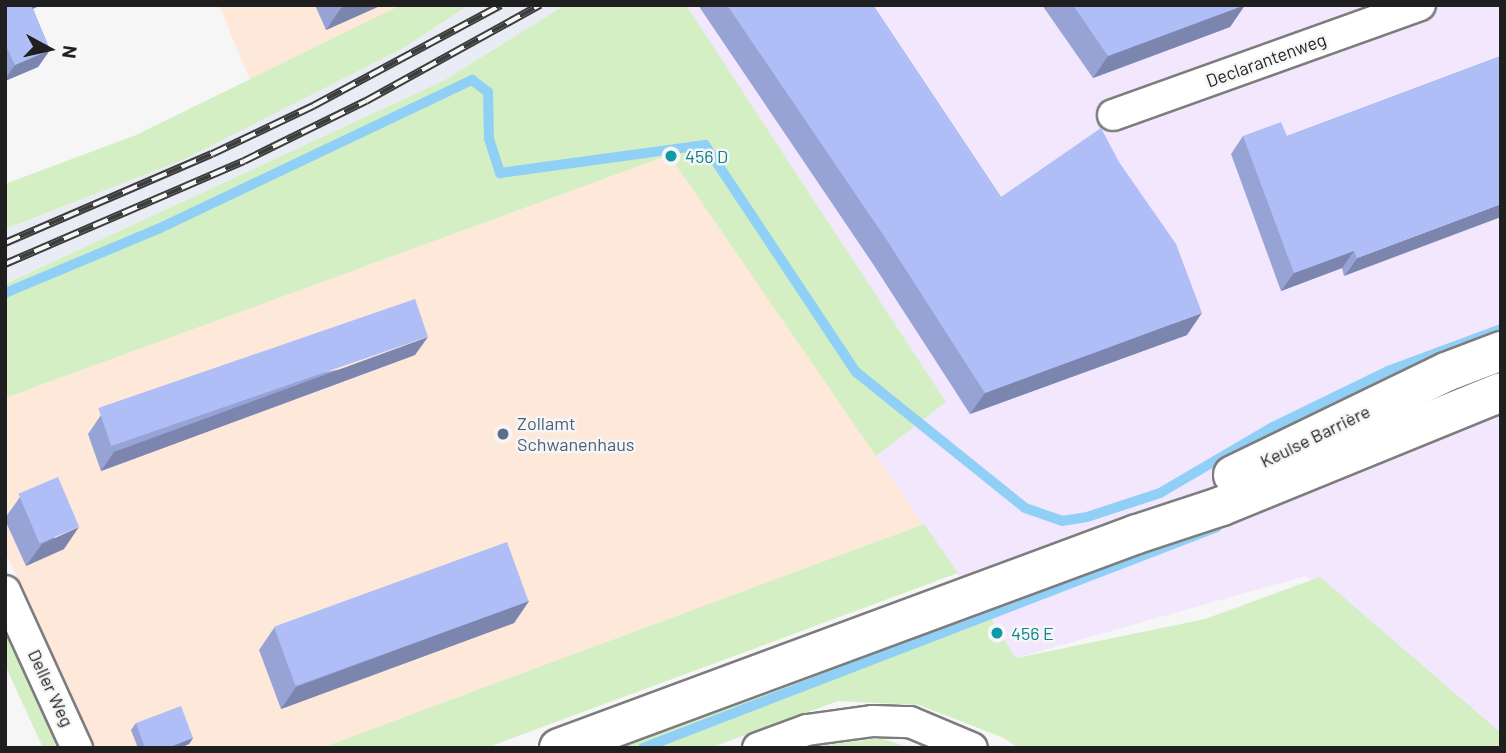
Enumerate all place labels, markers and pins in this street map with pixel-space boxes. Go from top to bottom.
place label: 456 D [685,145,728,167]
marker: 456 D [663,148,679,164]
place label: Zollamt Schwanenhaus [517,413,634,456]
marker: Zollamt Schwanenhaus [495,426,511,442]
place label: 456 E [1011,622,1054,644]
marker: 456 E [989,625,1005,641]

